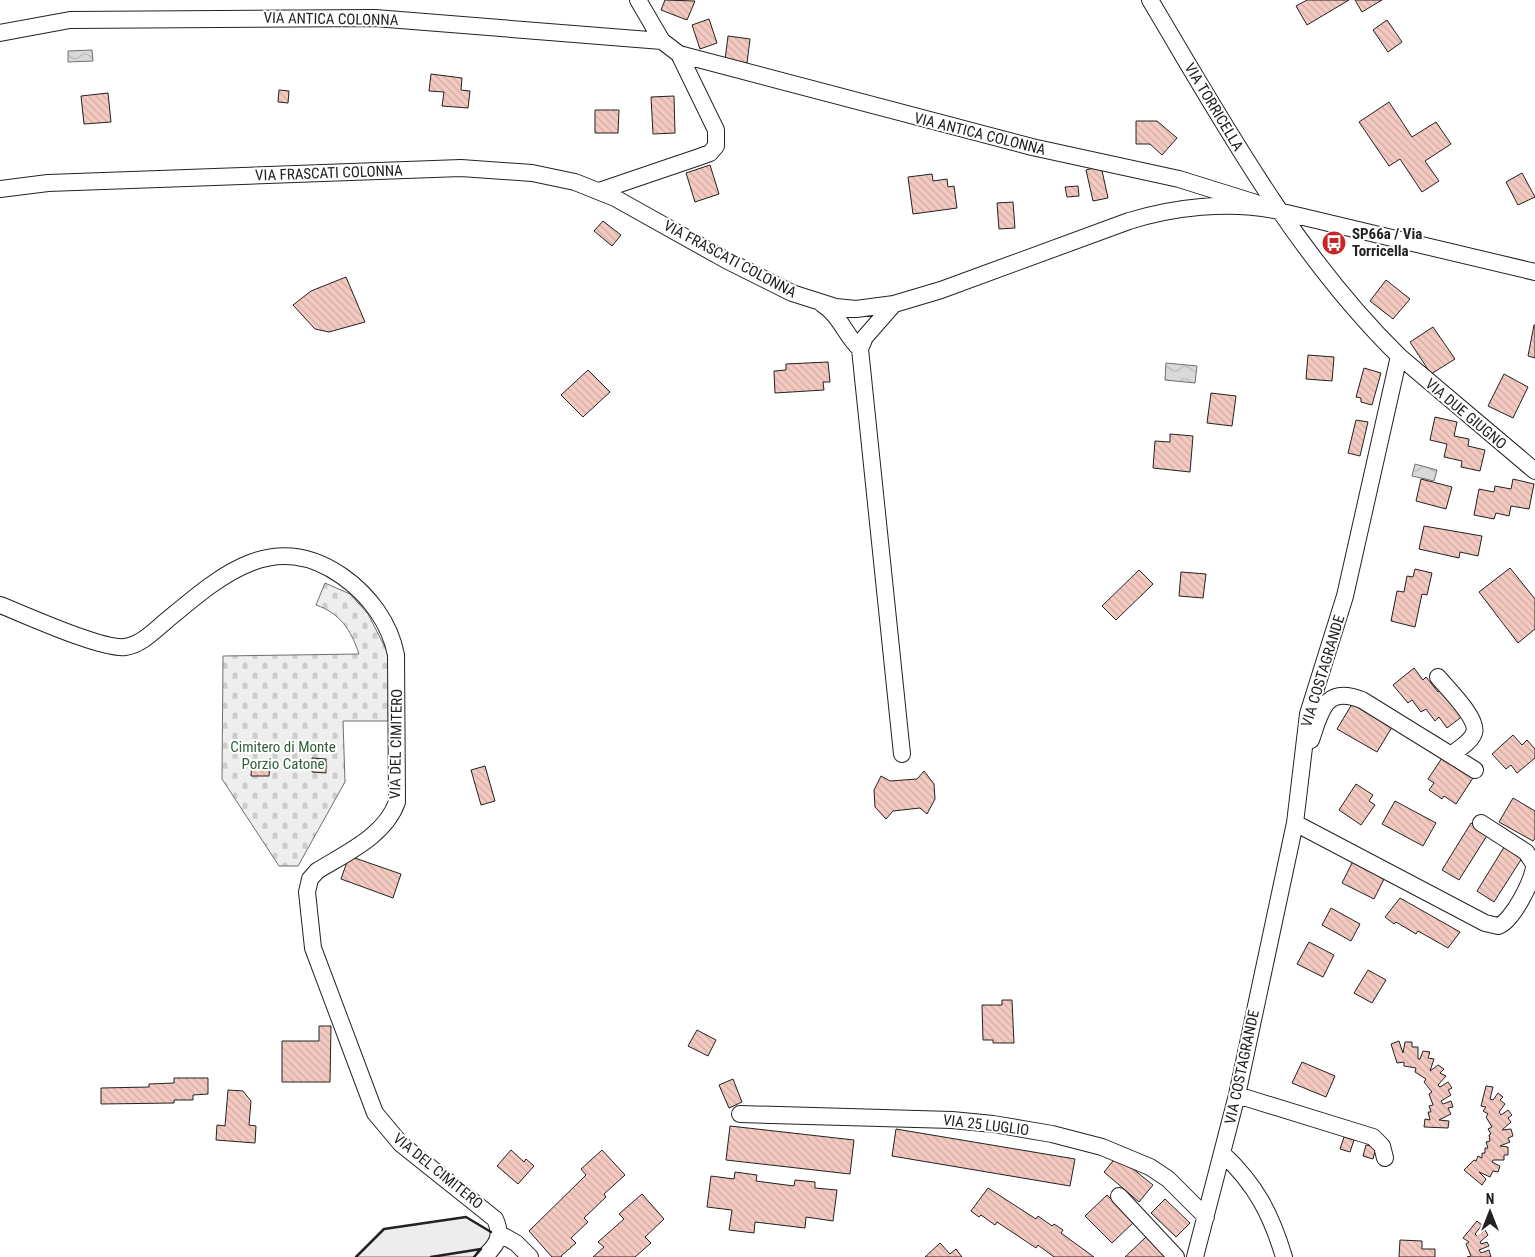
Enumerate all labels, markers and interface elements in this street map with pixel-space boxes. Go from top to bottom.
street label: VIA ANTICA COLONNA [263,9,399,29]
street label: VIA TORRICELLA [1181,60,1247,155]
street label: VIA ANTICA COLONNA [912,109,1048,159]
street label: VIA FRASCATI COLONNA [255,161,403,185]
street label: VIA FRASCATI COLONNA [661,216,800,302]
place label: SP66a / Via Torricella [1352,225,1422,260]
bus stop icon: SP66a / Via Torricella [1321,230,1347,256]
street label: VIA DUE GIUGNO [1422,375,1510,453]
street label: VIA COSTAGRANDE [1297,613,1349,729]
street label: VIA DEL CIMITERO [386,689,406,799]
park label: Cimitero di Monte Porzio Catone [230,738,336,773]
street label: VIA COSTAGRANDE [1221,1008,1263,1126]
street label: VIA 25 LUGLIO [942,1111,1030,1139]
street label: VIA DEL CIMITERO [389,1129,487,1213]
north arrow [1465,1187,1515,1237]
text: N [1486,1191,1494,1207]

